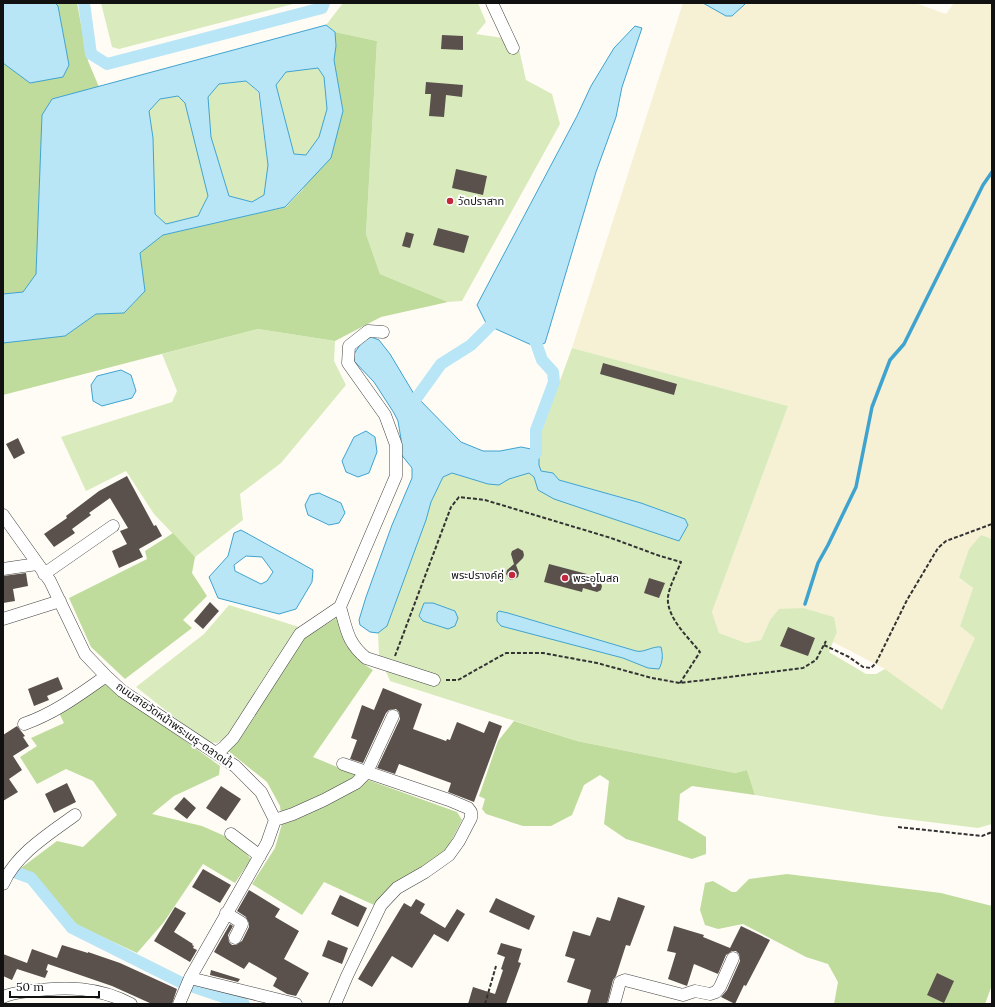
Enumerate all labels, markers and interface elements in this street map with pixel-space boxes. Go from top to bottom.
place label: วัดปราสาท [458,194,504,208]
marker: วัดปราสาท [445,196,455,206]
place label: พระปรางค์คู่ [451,568,504,582]
marker: พระปรางค์คู่ [507,570,517,580]
place label: พระอุโบสถ [573,571,619,585]
marker: พระอุโบสถ [560,573,570,583]
street label: ถนนสายวัดหน้าพระเมรุ-ตลาดน้ำ [113,678,237,771]
scale bar [10,973,99,999]
text: 50 m [16,979,44,994]

